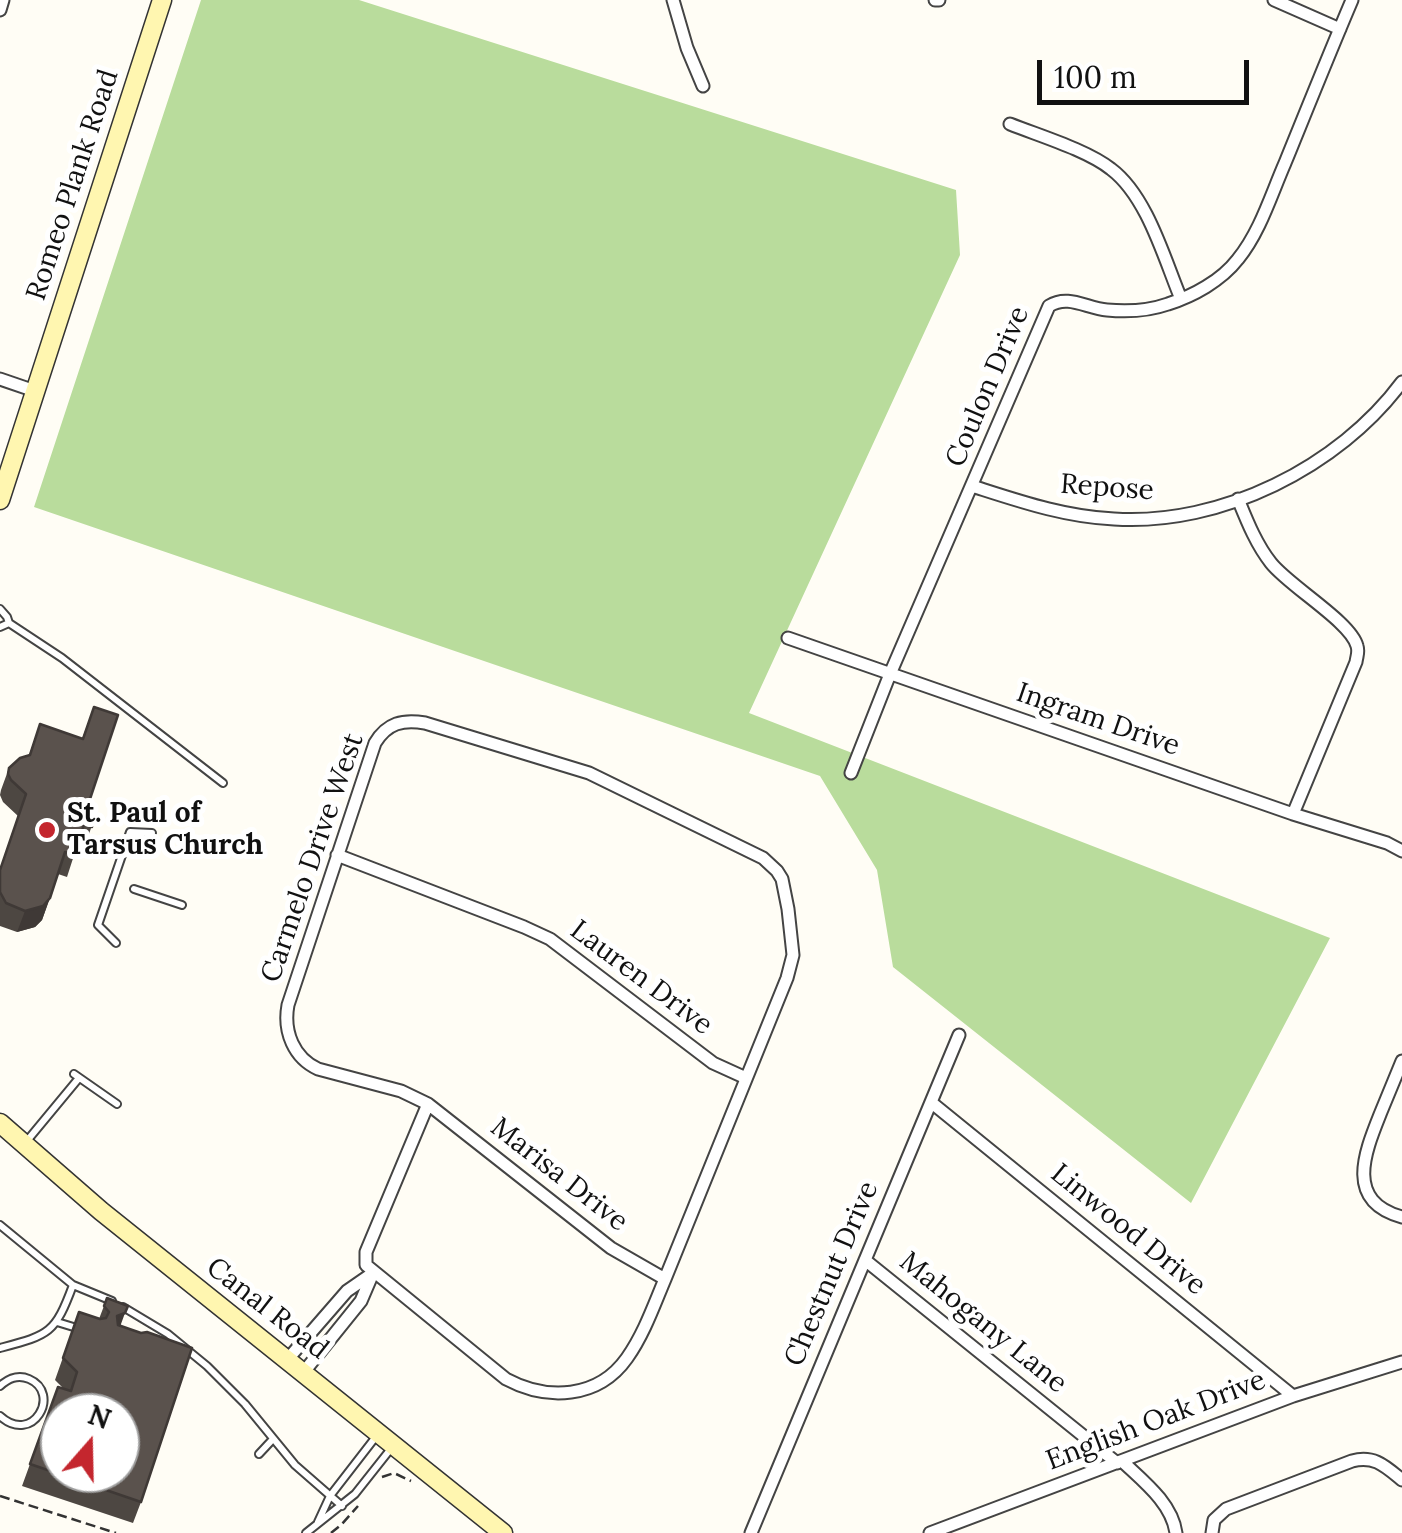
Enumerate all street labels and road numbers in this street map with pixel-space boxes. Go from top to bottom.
street label: Romeo Plank Road [20,65,126,305]
street label: Coulon Drive [939,302,1037,472]
street label: Repose [1059,468,1155,508]
street label: Ingram Drive [1012,676,1184,764]
street label: Carmelo Drive West [255,729,371,987]
street label: Lauren Drive [563,914,719,1042]
street label: Marisa Drive [484,1111,634,1239]
street label: Linwood Drive [1044,1157,1212,1303]
street label: Chestnut Drive [778,1177,886,1371]
street label: Mahogany Lane [893,1245,1073,1401]
street label: Canal Road [199,1251,335,1367]
street label: English Oak Drive [1042,1364,1270,1478]

